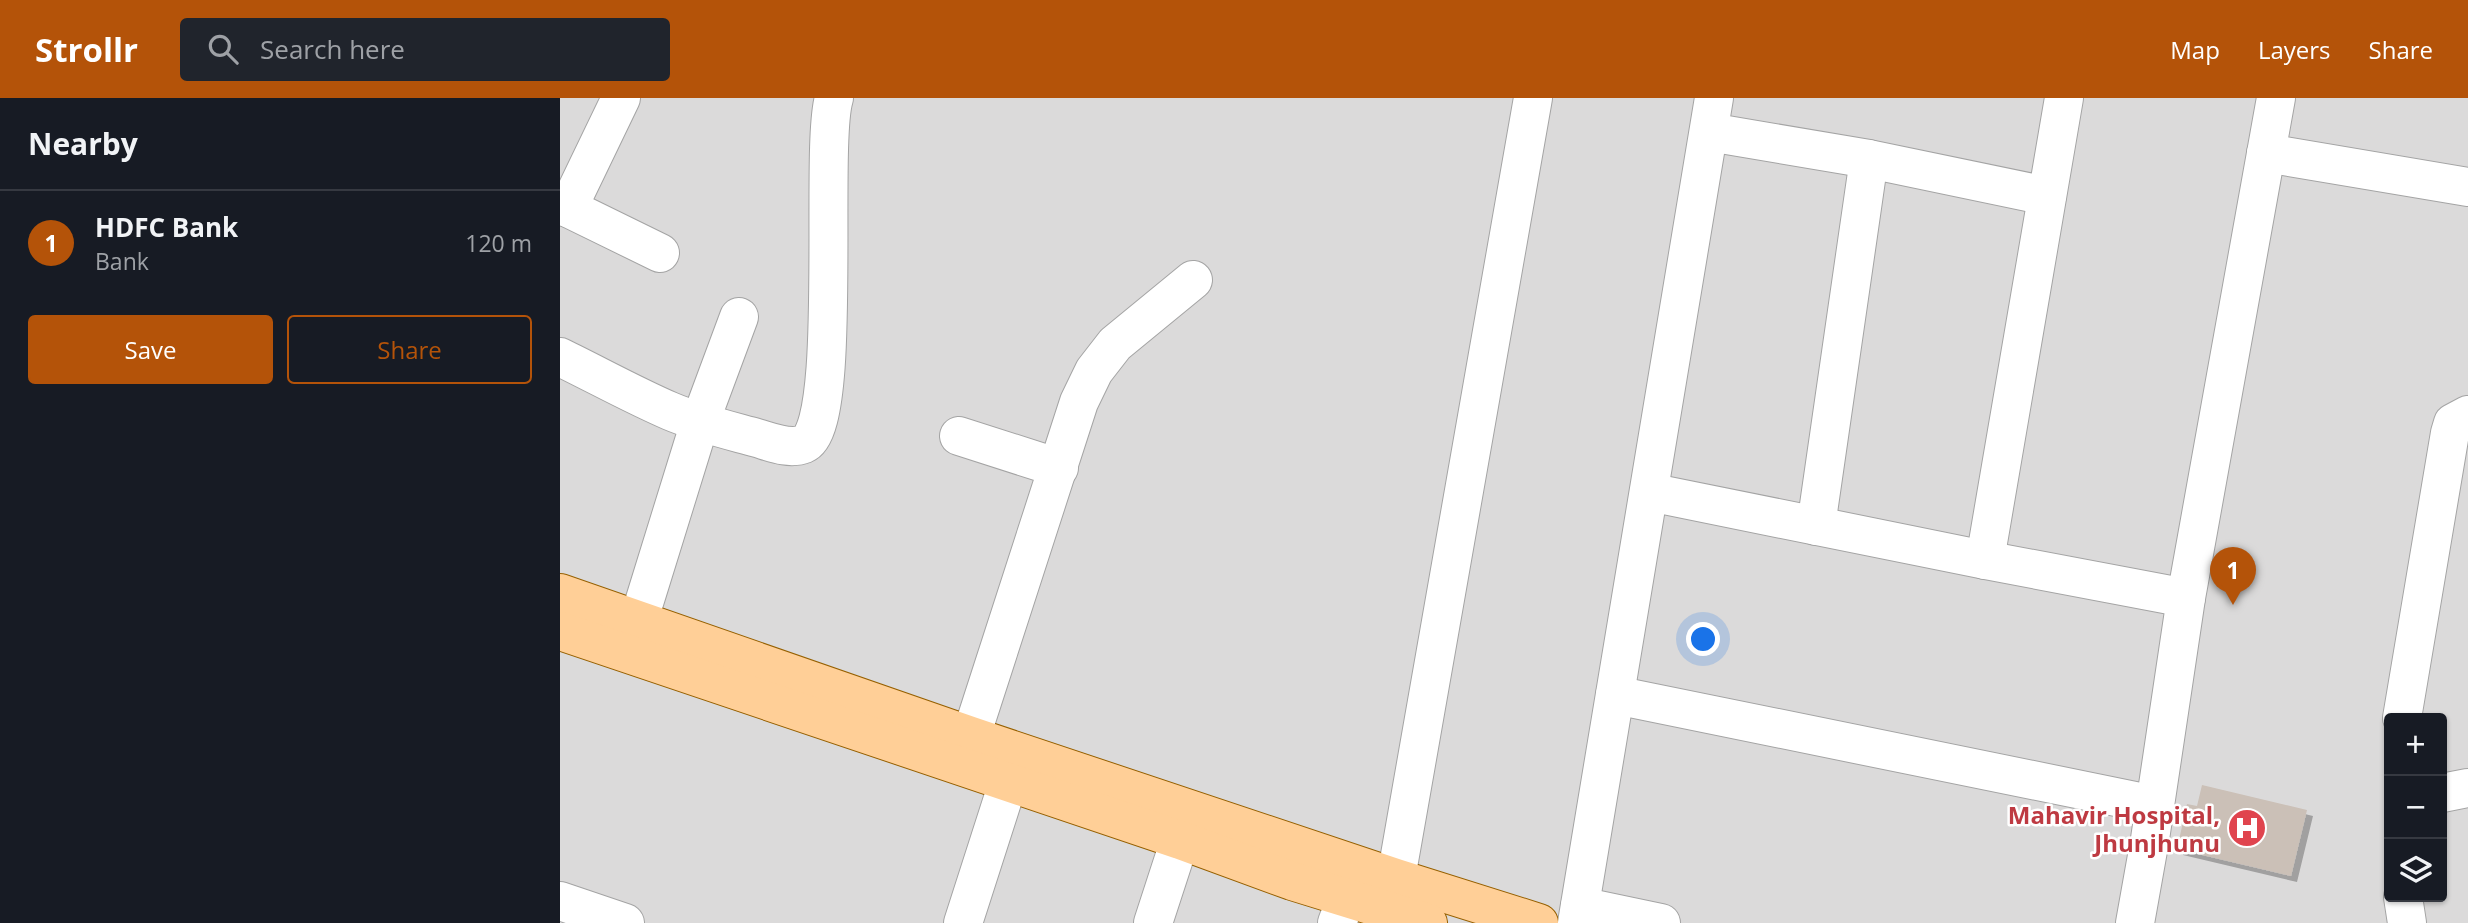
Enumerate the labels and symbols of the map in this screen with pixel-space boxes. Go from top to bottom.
pin: 1 [2210,547,2256,605]
your location [1686,622,1720,656]
place label: Mahavir Hospital, Jhunjhunu [2008,798,2220,859]
hospital icon: Mahavir Hospital, Jhunjhunu [2226,807,2268,849]

